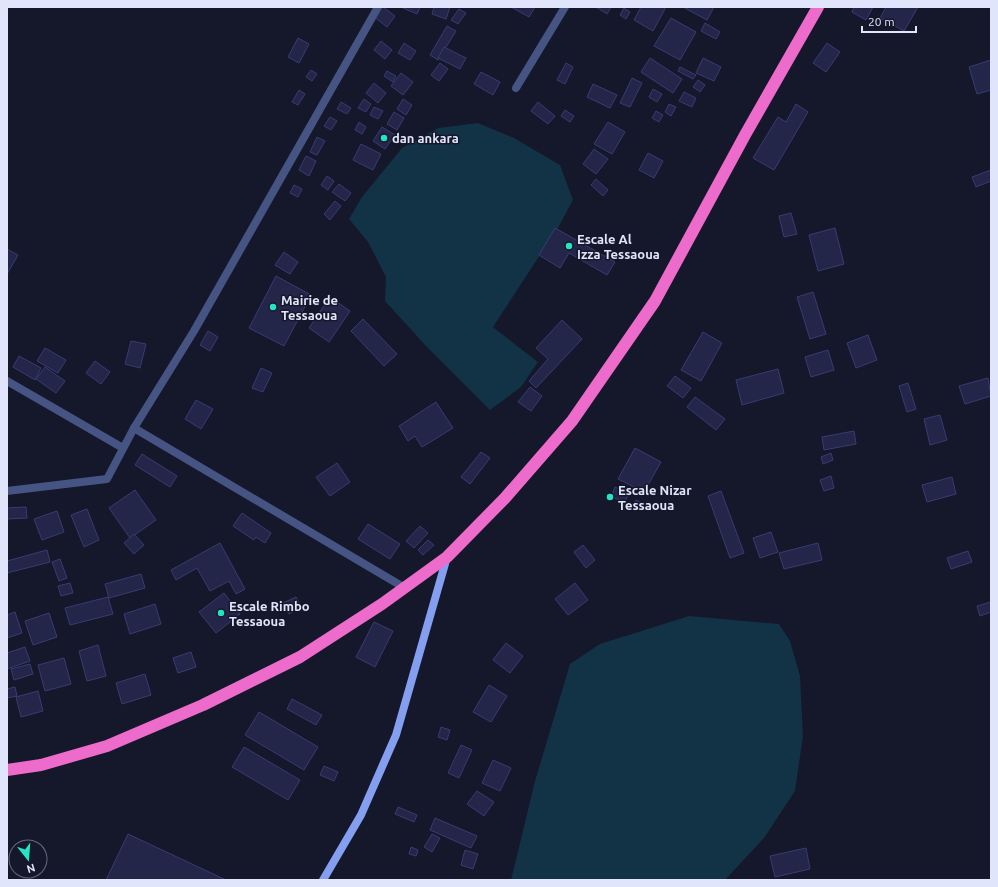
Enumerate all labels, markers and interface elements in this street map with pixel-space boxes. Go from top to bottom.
scale bar [862,8,916,34]
text: 20 m [868,15,895,28]
place label: dan ankara [392,131,459,145]
marker: dan ankara [379,133,389,143]
place label: Escale Al Izza Tessaoua [577,232,660,261]
marker: Escale Al Izza Tessaoua [564,241,574,251]
place label: Mairie de Tessaoua [281,293,338,322]
marker: Mairie de Tessaoua [268,302,278,312]
place label: Escale Nizar Tessaoua [618,483,692,512]
marker: Escale Nizar Tessaoua [605,492,615,502]
place label: Escale Rimbo Tessaoua [229,599,310,628]
marker: Escale Rimbo Tessaoua [216,608,226,618]
north arrow [8,839,48,879]
text: N [25,862,37,876]

